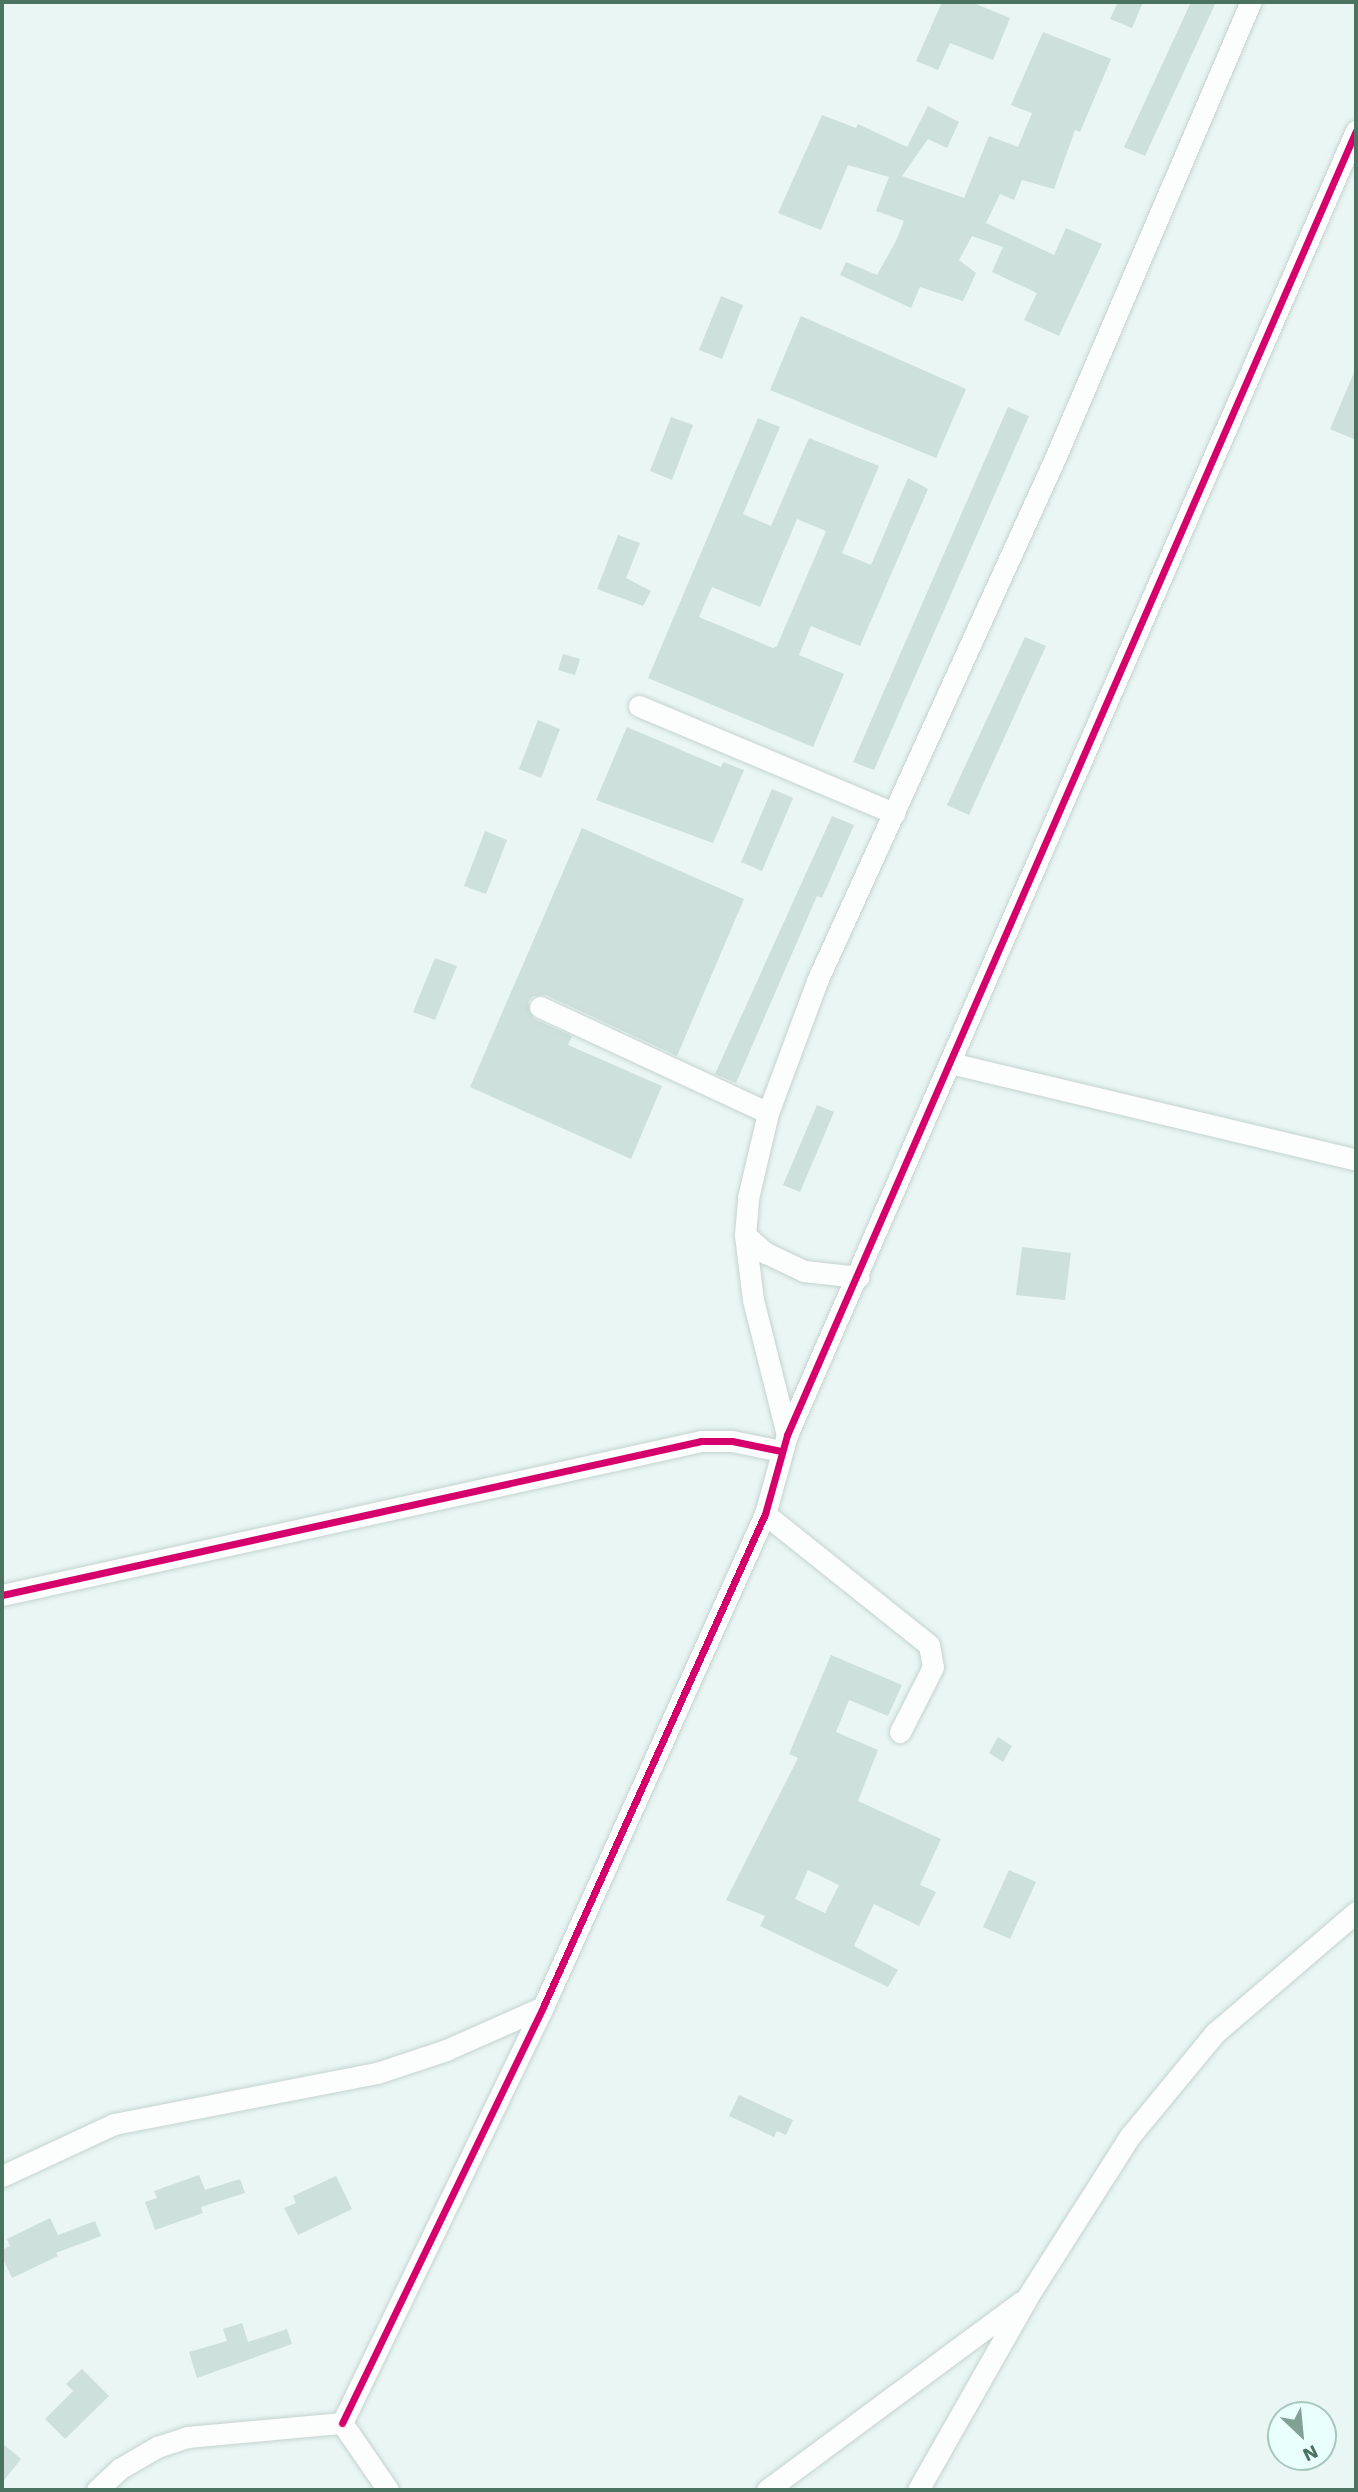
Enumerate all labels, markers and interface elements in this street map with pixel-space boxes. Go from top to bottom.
north arrow [1267,2401,1337,2471]
text: N [1299,2440,1322,2467]

